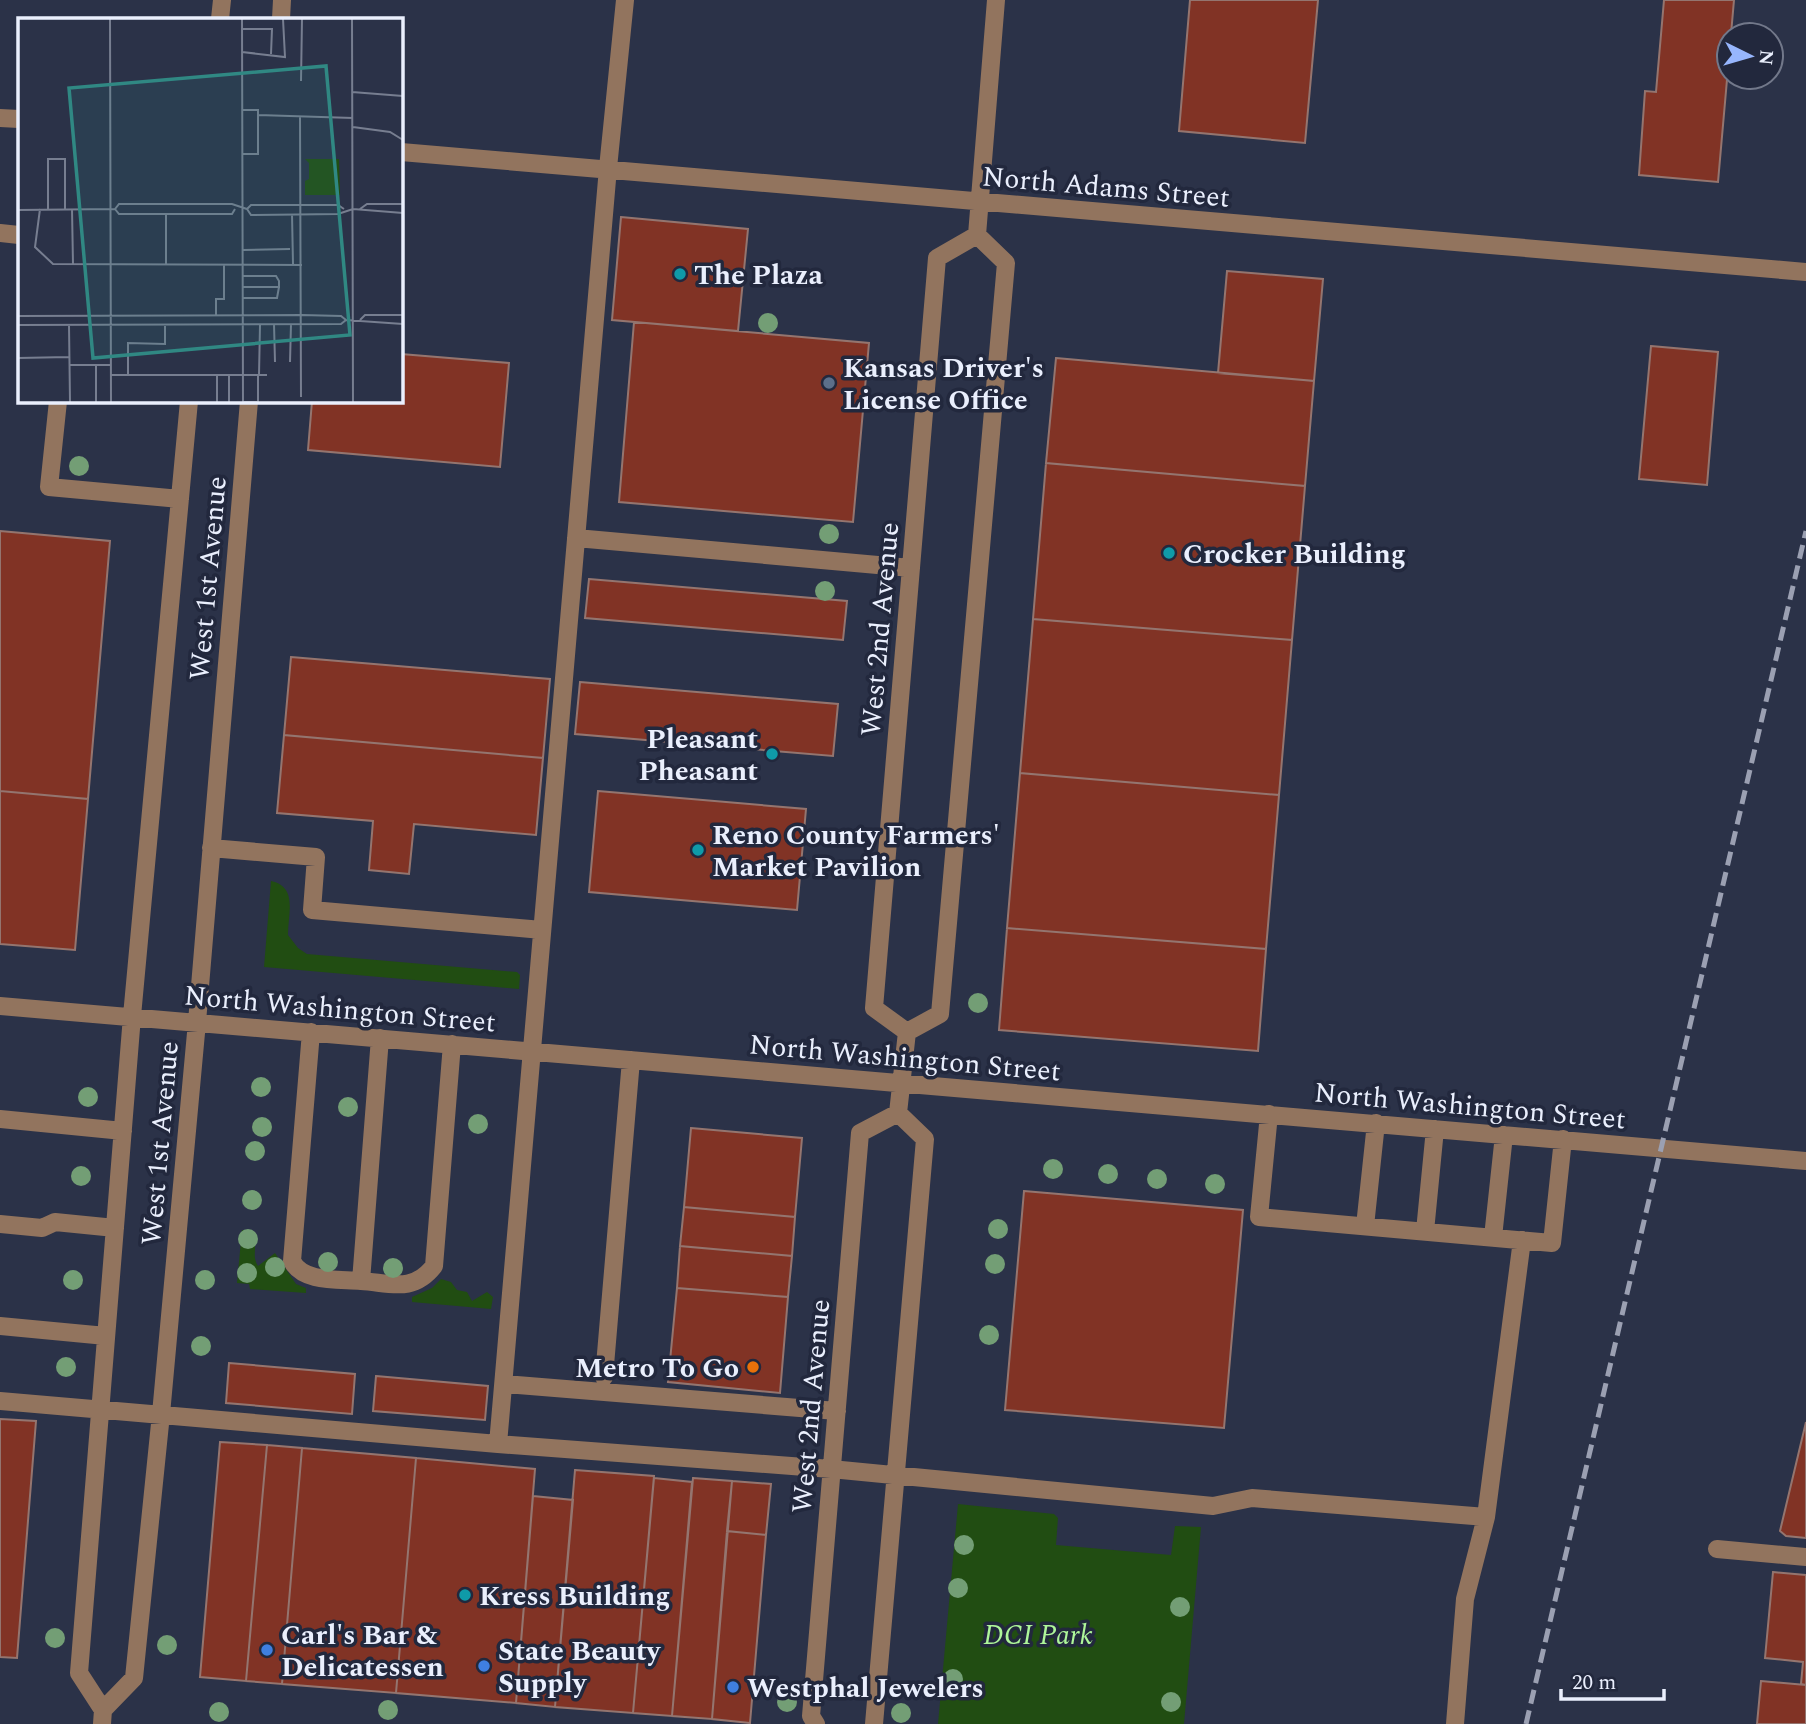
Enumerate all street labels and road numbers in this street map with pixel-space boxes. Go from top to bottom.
street label: North Adams Street [980,155,1231,220]
street label: West 1st Avenue [178,474,239,682]
street label: West 2nd Avenue [850,520,911,738]
street label: North Washington Street [182,974,498,1045]
street label: North Washington Street [747,1023,1063,1094]
street label: West 1st Avenue [130,1039,191,1247]
street label: North Washington Street [1312,1071,1628,1142]
street label: West 2nd Avenue [781,1297,842,1515]

